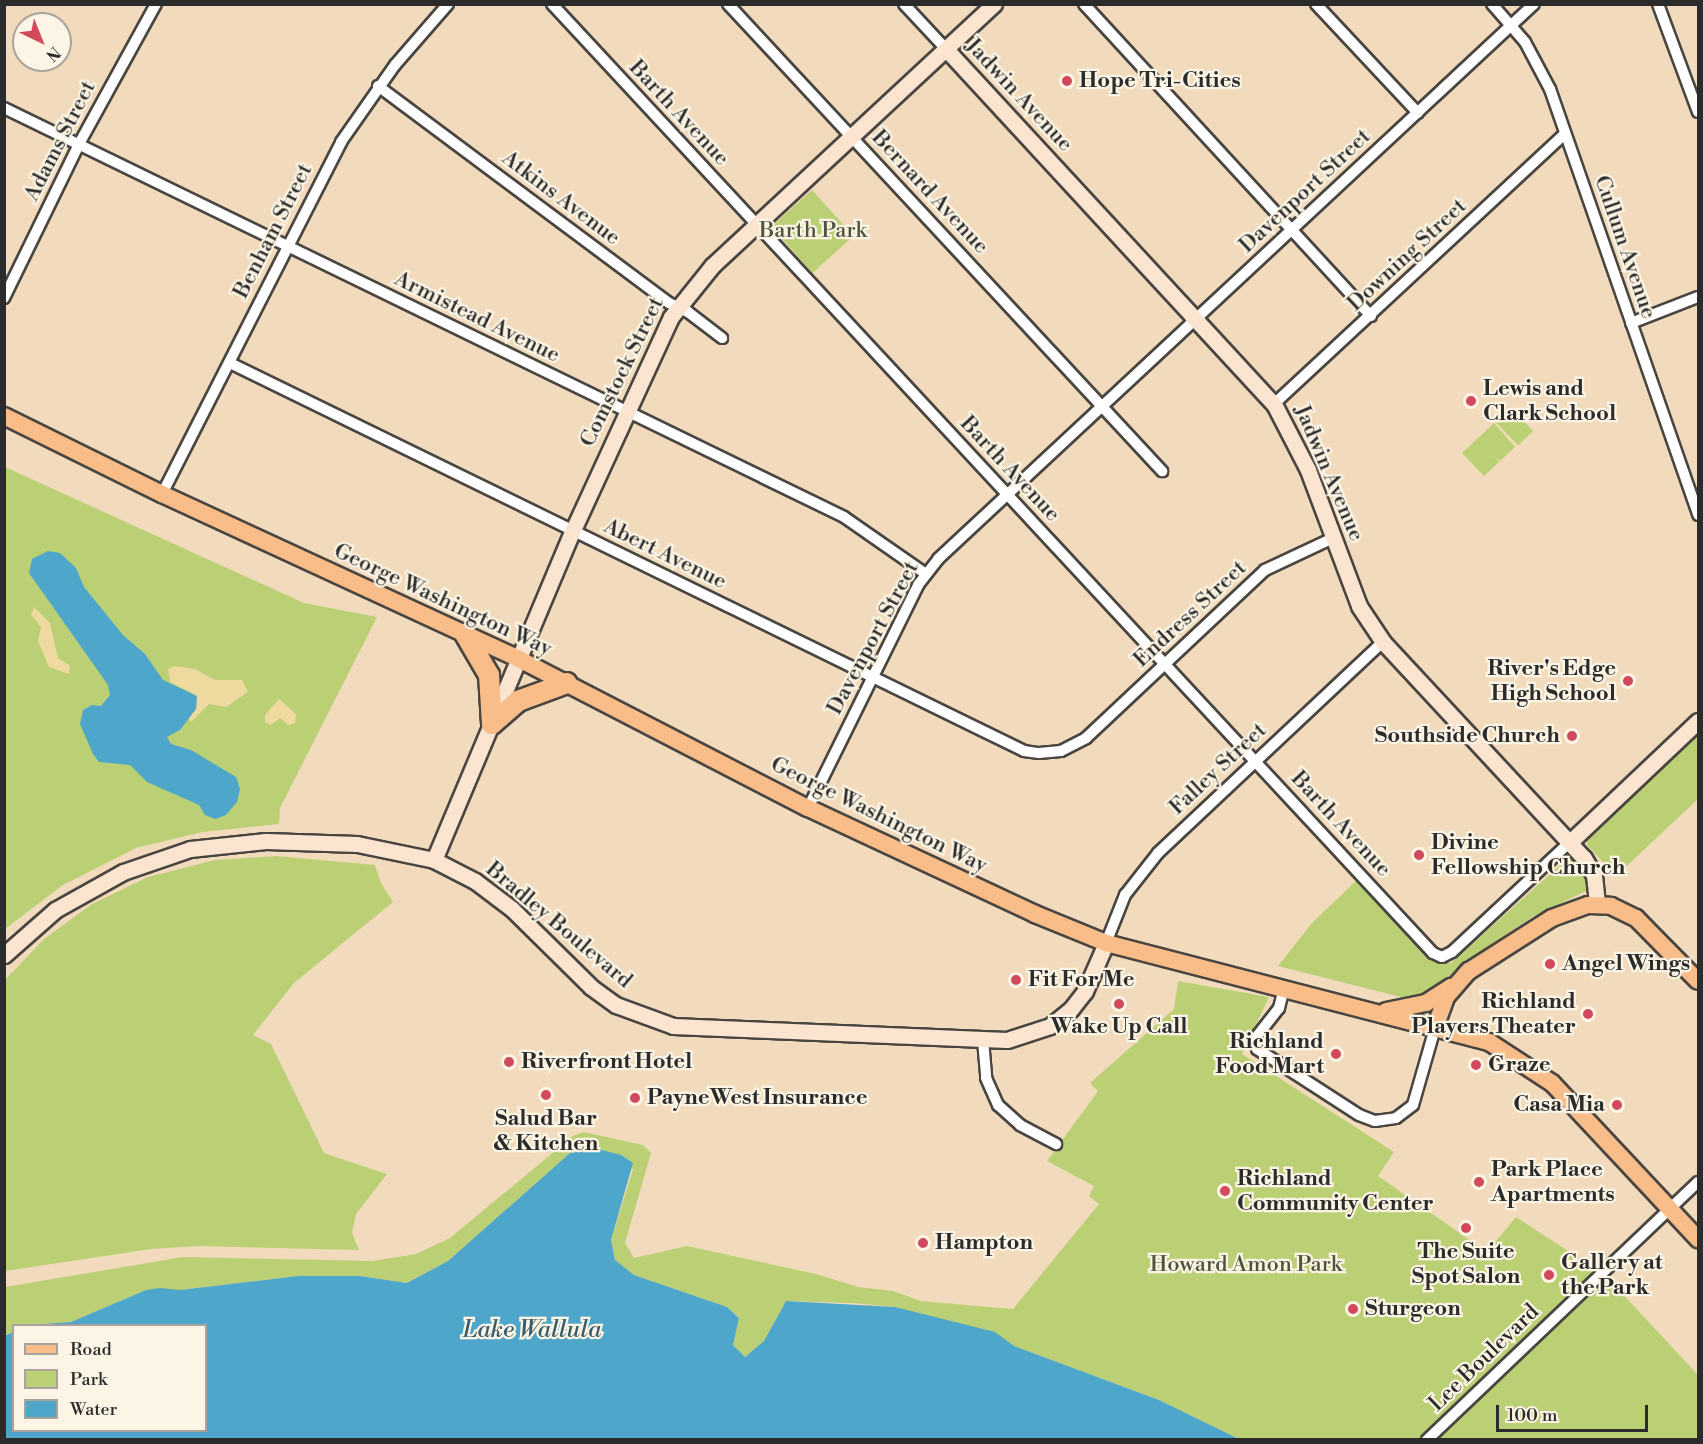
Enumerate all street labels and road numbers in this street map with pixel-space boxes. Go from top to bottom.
street label: Jadwin Avenue [960,33,1078,157]
street label: Barth Avenue [623,55,735,171]
street label: Adams Street [18,76,102,206]
street label: Davenport Street [1234,123,1376,259]
street label: Bernard Avenue [866,125,994,259]
street label: Atkins Avenue [497,145,625,251]
street label: Benham Street [228,159,318,303]
street label: Cullum Avenue [1588,172,1662,322]
street label: Downing Street [1342,193,1472,317]
street label: Armistead Avenue [390,266,564,368]
street label: Comstock Street [574,293,670,451]
street label: Jadwin Avenue [1288,401,1370,545]
street label: Barth Avenue [954,411,1066,527]
street label: Abert Avenue [599,513,731,595]
street label: George Washington Way [330,538,556,662]
street label: Endress Street [1128,555,1252,673]
street label: Davenport Street [821,557,925,719]
street label: Falley Street [1164,717,1272,821]
street label: George Washington Way [766,751,992,879]
street label: Barth Avenue [1285,766,1397,882]
street label: Bradley Boulevard [480,856,638,994]
street label: Lee Boulevard [1423,1299,1545,1417]

